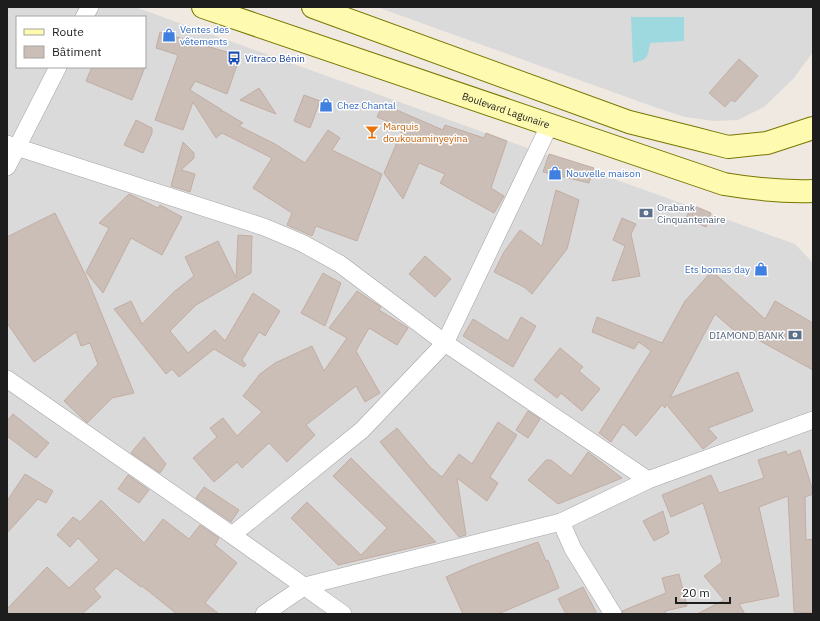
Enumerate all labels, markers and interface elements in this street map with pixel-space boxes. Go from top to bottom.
legend [16,16,146,68]
place label: Ventes des vêtements [180,23,229,48]
text: Route [52,24,84,39]
shop icon: Ventes des vêtements [161,27,177,43]
text: Bâtiment [52,44,102,59]
bus stop icon: Vitraco Bénin [226,50,242,66]
place label: Vitraco Bénin [245,52,305,65]
street label: Boulevard Lagunaire [460,89,552,132]
shop icon: Chez Chantal [318,97,334,113]
place label: Chez Chantal [337,99,396,112]
place label: Marquis doukouaminyeyina [383,120,468,145]
bar icon: Marquis doukouaminyeyina [364,124,380,140]
shop icon: Nouvelle maison [547,165,563,181]
place label: Nouvelle maison [566,167,641,180]
place label: Orabank Cinquantenaire [657,201,726,226]
bank icon: Orabank Cinquantenaire [638,205,654,221]
shop icon: Ets bomas day [753,261,769,277]
place label: Ets bomas day [685,263,750,276]
bank icon: DIAMOND BANK [787,327,803,343]
place label: DIAMOND BANK [709,329,785,342]
scale bar [676,579,730,605]
text: 20 m [682,585,710,600]

